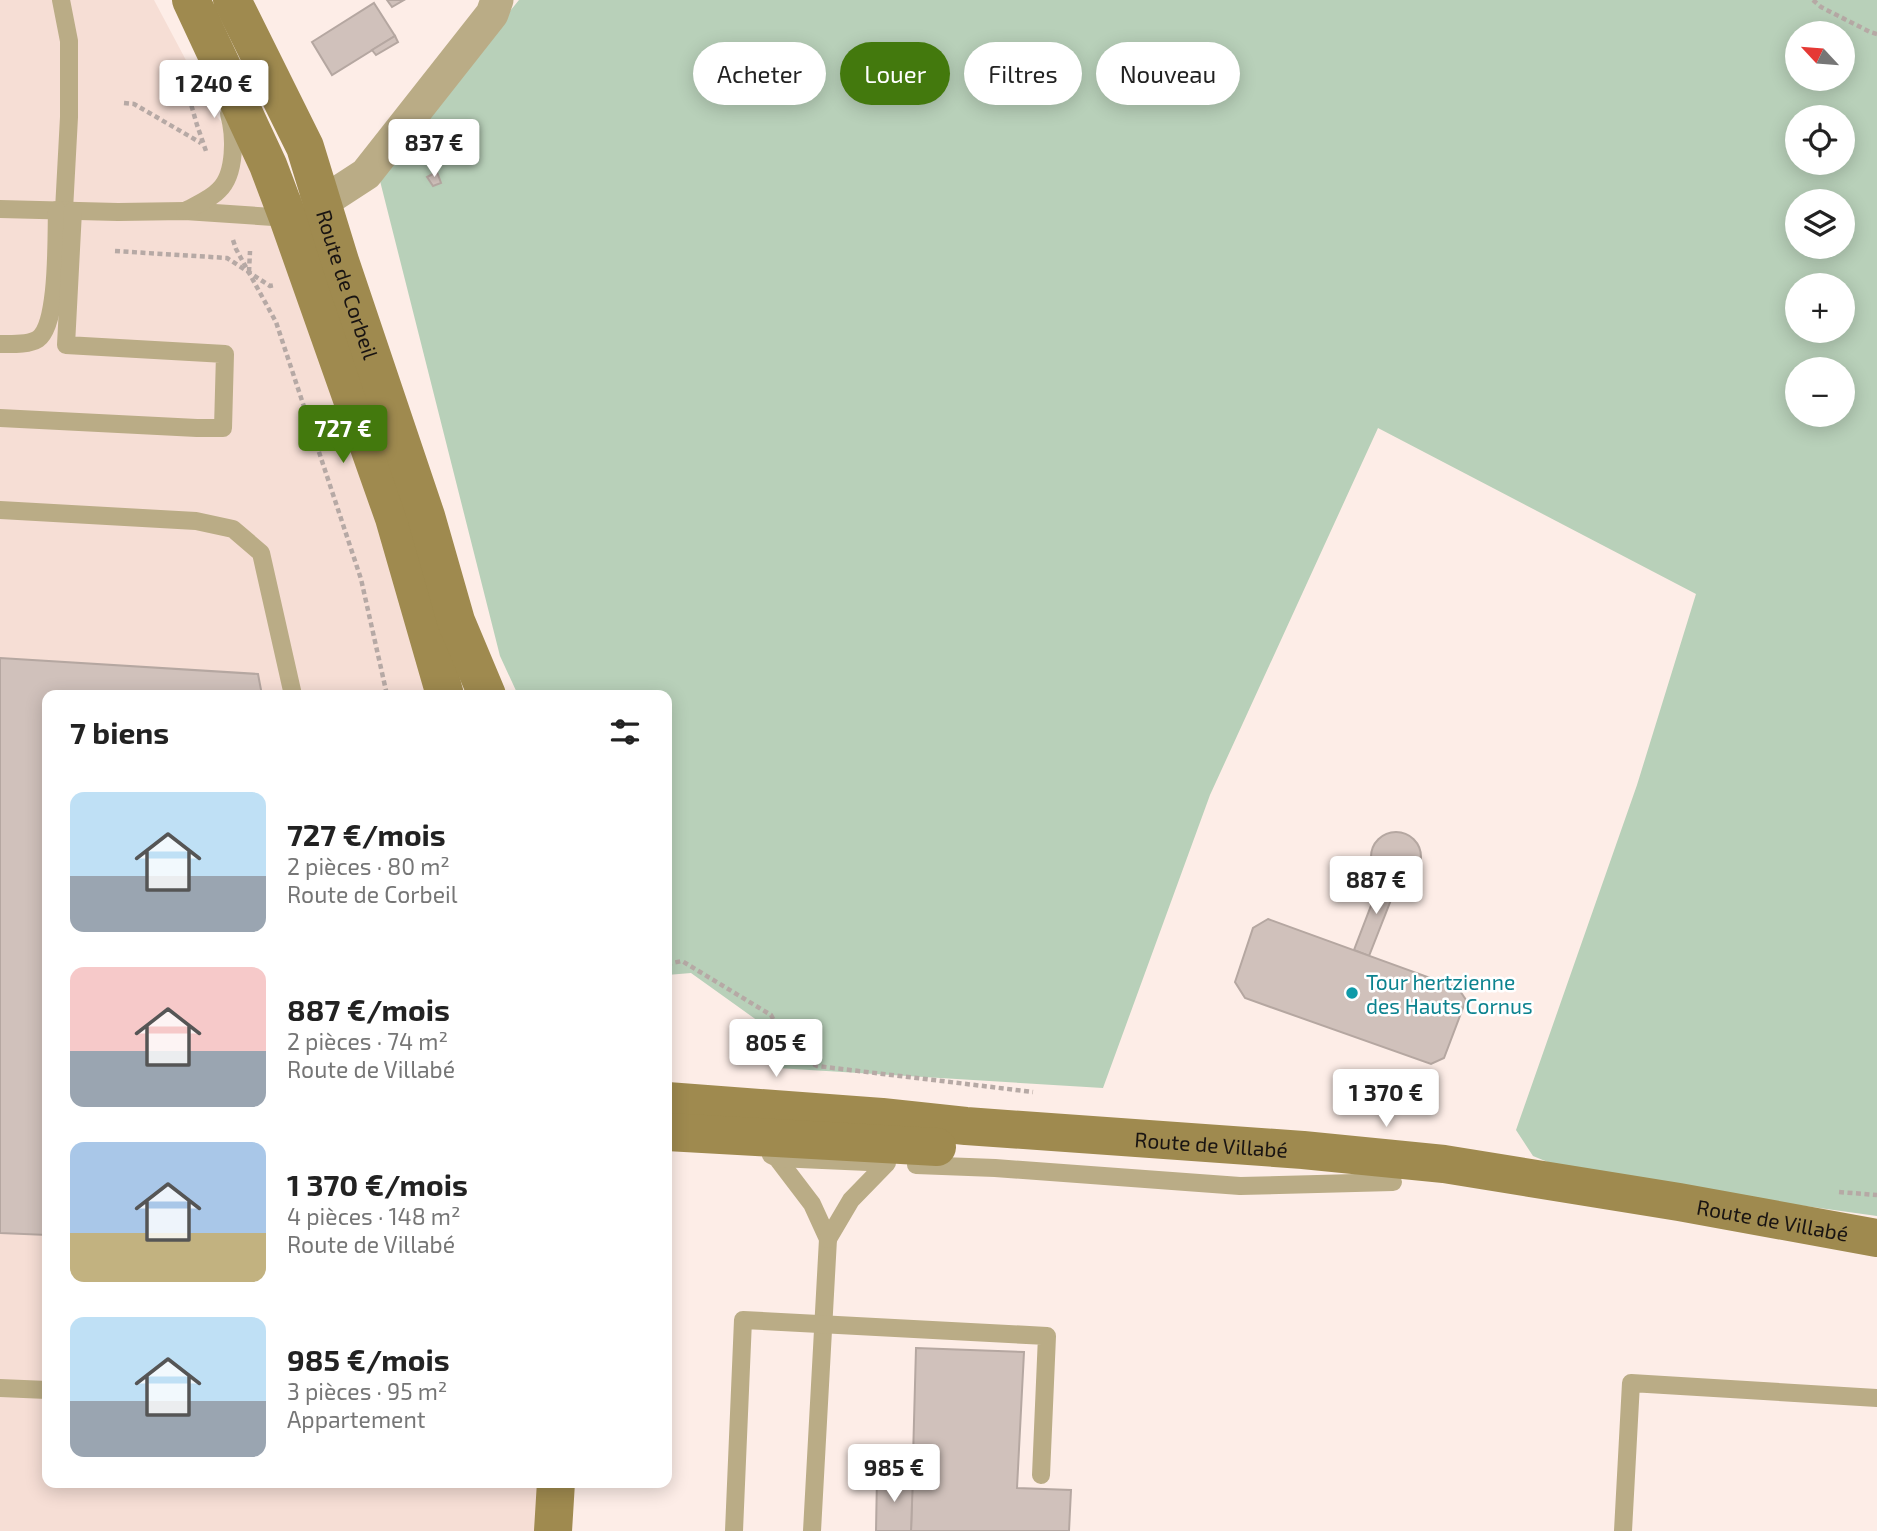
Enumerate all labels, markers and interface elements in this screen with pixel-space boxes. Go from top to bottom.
north arrow [1785,21,1855,91]
map controls [1785,21,1855,427]
chip: Acheter [693,42,826,105]
chip: Louer [840,42,950,105]
chip: Filtres [964,42,1082,105]
chip: Nouveau [1096,42,1240,105]
pin: 1 240 € [149,60,279,120]
text: 1 240 € [175,69,253,97]
button: locate [1785,105,1855,175]
pin: 837 € [385,120,483,179]
text: 837 € [404,128,464,156]
button: layers [1785,189,1855,259]
street label: Route de Corbeil [312,206,385,363]
button: + [1785,273,1855,343]
button: − [1785,357,1855,427]
pin: 727 € [294,406,392,465]
text: 727 € [314,414,372,442]
icon: filters [606,713,644,751]
text: 7 biens [70,714,169,750]
text: 727 €/mois [287,816,446,852]
icon: home [126,820,210,904]
text: 2 pièces · 80 m² [287,852,450,880]
pin: 887 € [1327,856,1425,916]
text: 887 € [1346,865,1406,893]
text: Route de Corbeil [287,880,458,908]
place label: Tour hertzienne des Hauts Cornus [1366,969,1533,1018]
marker: Tour hertzienne des Hauts Cornus [1344,985,1360,1001]
text: 887 €/mois [287,991,450,1027]
icon: home [126,995,210,1079]
pin: 805 € [727,1020,825,1079]
text: 2 pièces · 74 m² [287,1027,448,1055]
text: 805 € [745,1028,807,1056]
text: Route de Villabé [287,1055,455,1083]
pin: 1 370 € [1321,1070,1451,1129]
text: 1 370 € [1349,1078,1423,1106]
street label: Route de Villabé [1134,1126,1289,1161]
text: 1 370 €/mois [287,1166,468,1202]
icon: home [126,1170,210,1254]
street label: Route de Villabé [1695,1193,1851,1245]
text: 4 pièces · 148 m² [287,1202,461,1230]
text: Route de Villabé [287,1230,455,1258]
text: 985 €/mois [287,1341,450,1377]
icon: home [126,1345,210,1429]
text: 3 pièces · 95 m² [287,1377,447,1405]
text: Appartement [287,1405,426,1433]
pin: 985 € [845,1444,943,1504]
text: 985 € [864,1453,924,1481]

